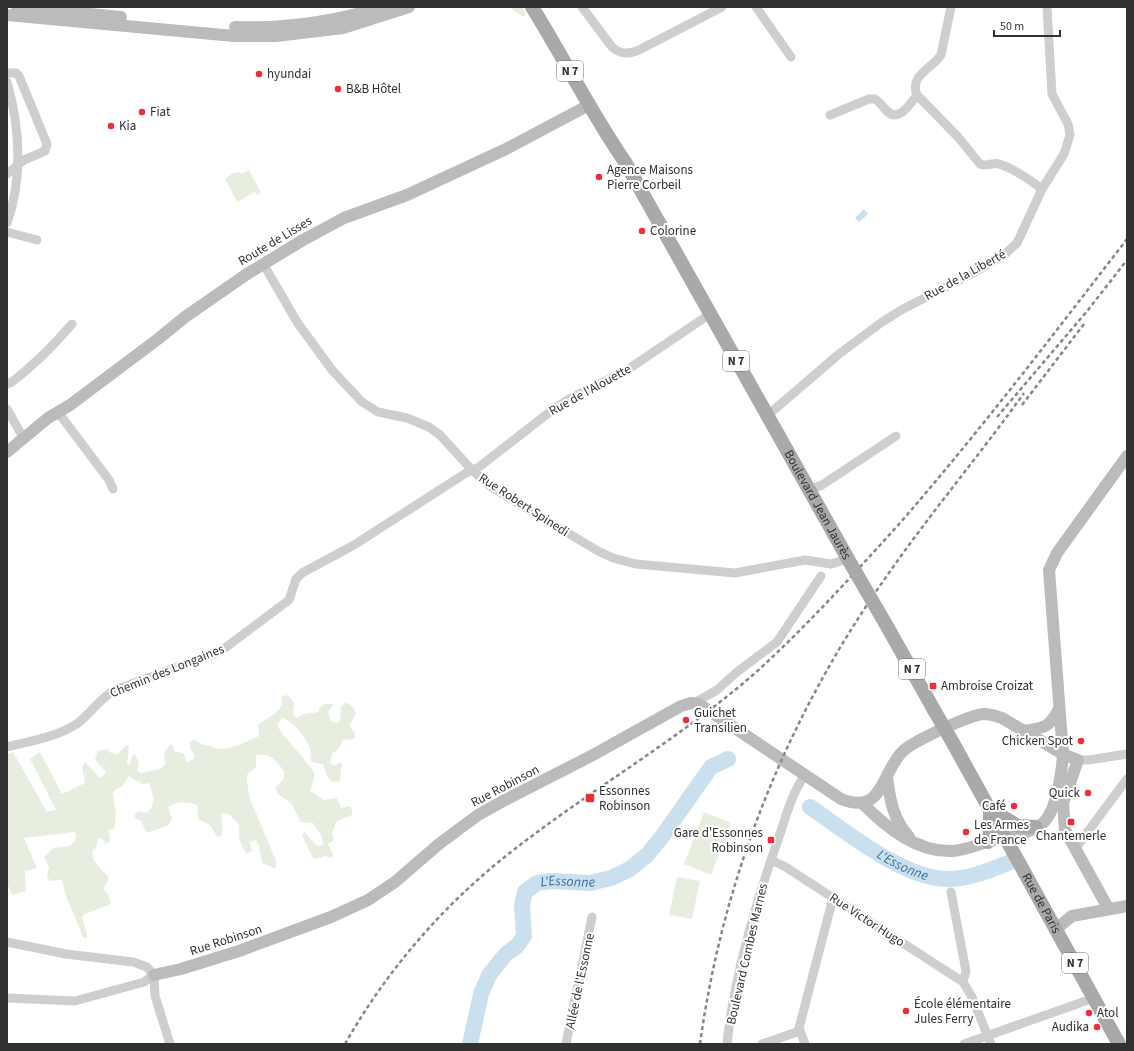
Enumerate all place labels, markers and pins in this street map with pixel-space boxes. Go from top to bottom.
place label: hyundai [267,65,311,83]
marker: hyundai [254,69,264,79]
place label: B&B Hôtel [346,80,401,98]
marker: B&B Hôtel [333,84,343,94]
place label: Fiat [150,103,171,121]
marker: Fiat [137,107,147,117]
place label: Kia [119,117,136,135]
marker: Kia [106,121,116,131]
place label: Agence Maisons Pierre Corbeil [607,161,693,194]
marker: Agence Maisons Pierre Corbeil [594,172,604,182]
place label: Colorine [650,222,696,240]
marker: Colorine [637,226,647,236]
place label: Ambroise Croizat [941,677,1034,695]
marker: Ambroise Croizat [928,681,938,691]
place label: Guichet Transilien [694,704,747,737]
marker: Guichet Transilien [681,715,691,725]
place label: Chicken Spot [1002,732,1074,750]
marker: Chicken Spot [1076,736,1086,746]
place label: Essonnes Robinson [599,782,650,815]
place label: Quick [1049,784,1081,802]
marker: Quick [1083,788,1093,798]
marker: Essonnes Robinson [584,792,596,804]
place label: Café [982,797,1006,815]
marker: Café [1009,801,1019,811]
place label: Les Armes de France [974,816,1029,849]
marker: Chantemerle [1066,817,1076,827]
place label: Gare d'Essonnes Robinson [674,824,764,857]
marker: Les Armes de France [961,827,971,837]
place label: Chantemerle [1036,827,1106,845]
marker: Gare d'Essonnes Robinson [766,835,776,845]
place label: École élémentaire Jules Ferry [914,995,1011,1028]
place label: Atol [1097,1004,1118,1022]
marker: École élémentaire Jules Ferry [901,1006,911,1016]
marker: Atol [1084,1008,1094,1018]
place label: Audika [1052,1018,1089,1036]
marker: Audika [1092,1022,1102,1032]

